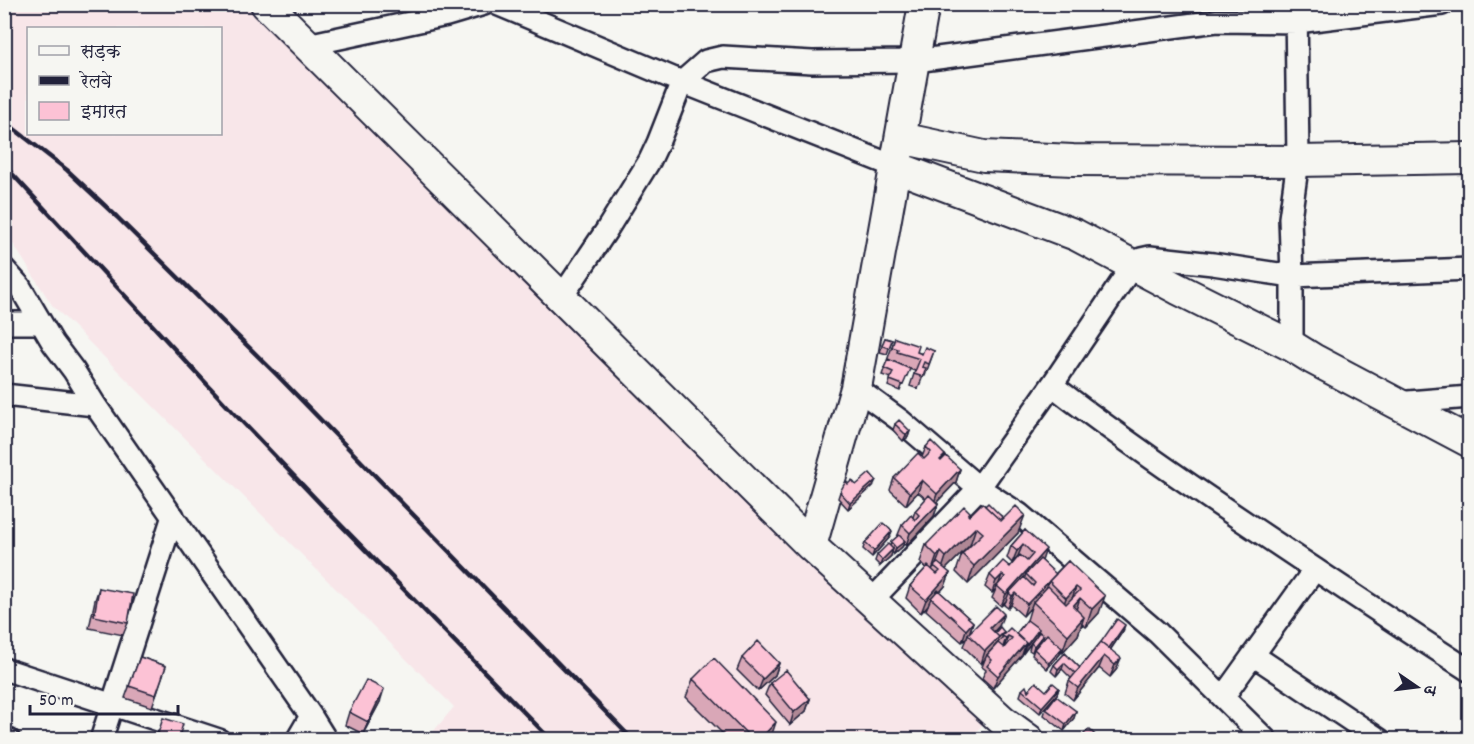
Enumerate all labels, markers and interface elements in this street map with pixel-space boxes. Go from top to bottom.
legend [27,27,222,135]
text: सड़क [80,41,122,66]
text: रेलवे [79,70,113,96]
text: इमारत [80,101,127,126]
north arrow [1387,657,1447,717]
scale bar [30,678,178,716]
text: उ [1417,682,1442,698]
text: 50 m [39,689,74,714]

